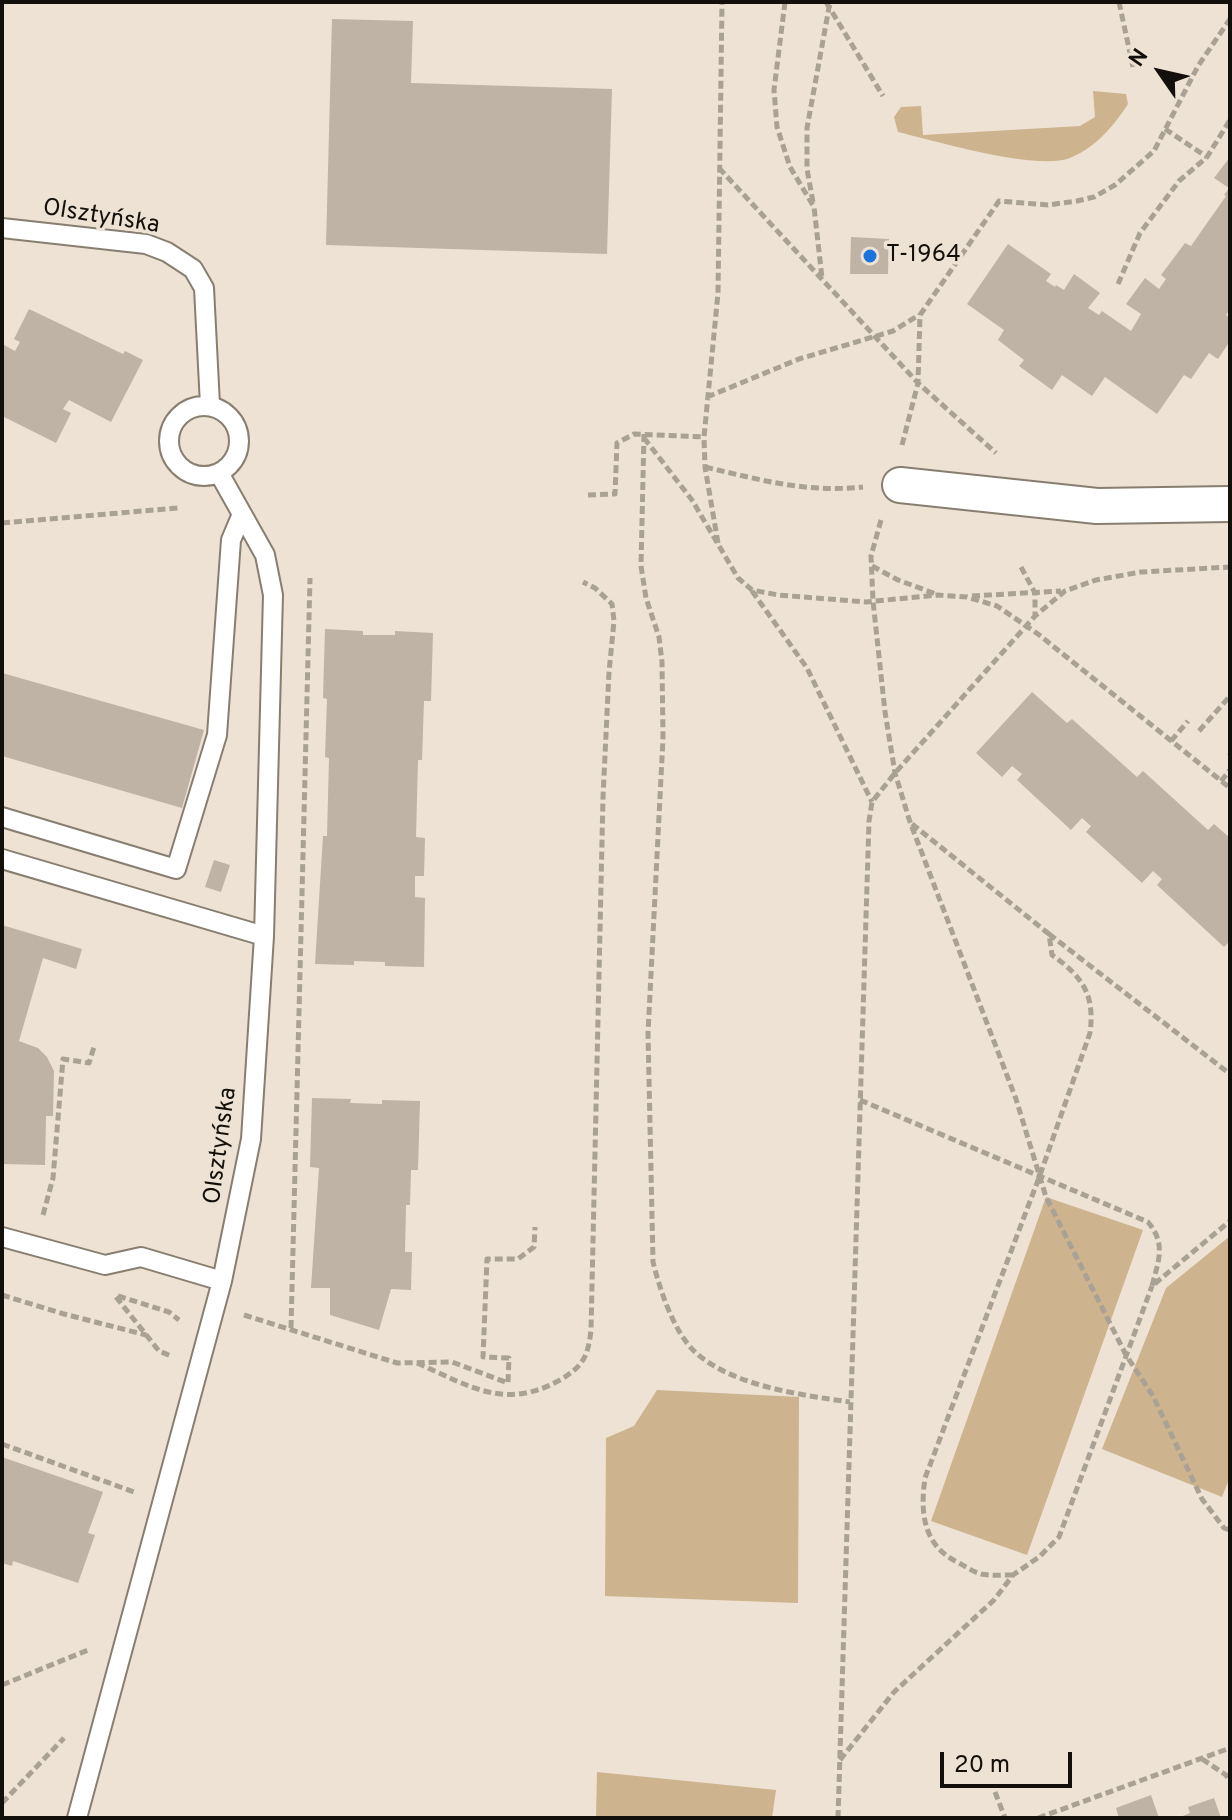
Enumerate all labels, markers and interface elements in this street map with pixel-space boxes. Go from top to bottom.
north arrow [1120,32,1200,112]
text: N [1124,44,1155,72]
street label: Olsztyńska [41,195,161,241]
place label: T-1964 [886,242,961,270]
marker: T-1964 [861,247,879,265]
street label: Olsztyńska [200,1086,244,1206]
scale bar [944,1736,1076,1786]
text: 20 m [954,1751,1010,1781]

